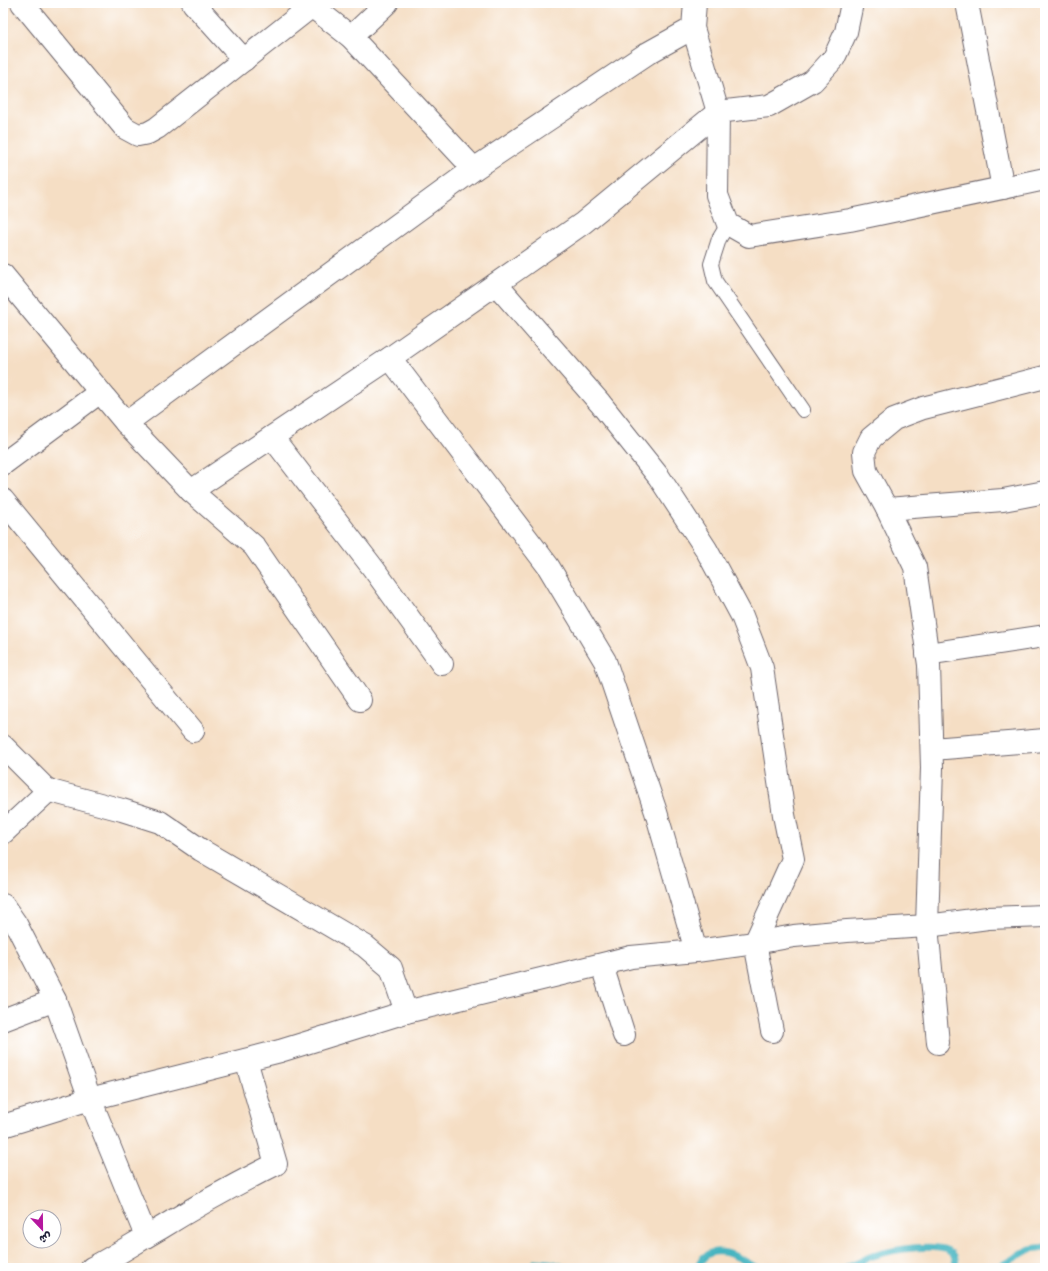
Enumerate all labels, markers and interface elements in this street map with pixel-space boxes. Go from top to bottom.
north arrow [22,1209,62,1249]
text: ش [38,1230,54,1246]

